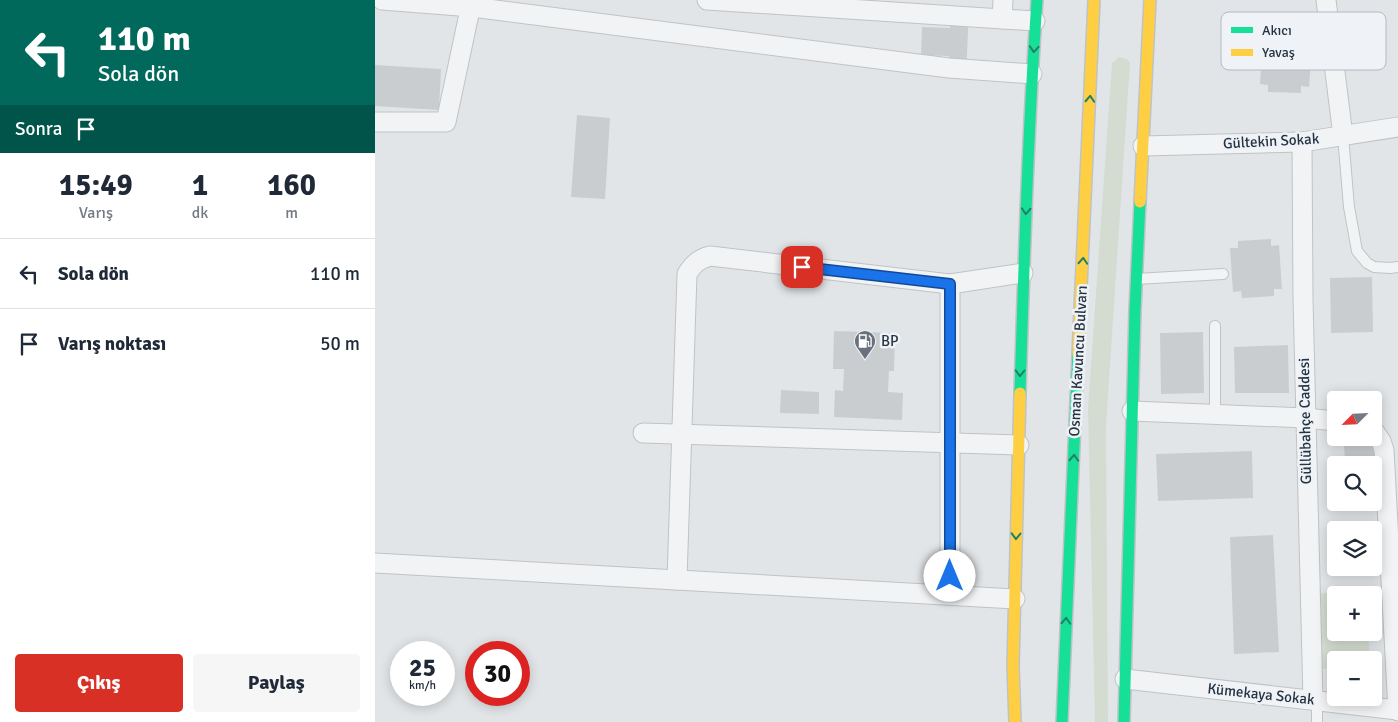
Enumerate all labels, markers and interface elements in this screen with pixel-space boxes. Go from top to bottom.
legend [1221,12,1386,70]
text: 110 m [98,17,191,60]
icon: left [15,20,80,85]
text: Akıcı [1262,22,1292,39]
text: Yavaş [1262,44,1295,61]
one-way arrow [1028,45,1039,53]
text: Sola dön [98,60,179,87]
one-way arrow [1085,94,1095,102]
icon: arrive [72,115,100,143]
text: Sonra [15,117,62,141]
street label: Gültekin Sokak [1222,129,1320,153]
text: 15:49 [59,167,133,204]
text: 1 [192,167,208,204]
text: 160 [267,167,316,204]
text: Varış [79,203,113,223]
text: dk [192,203,208,223]
text: m [285,203,298,223]
one-way arrow [1021,208,1031,215]
pin [781,246,823,288]
icon: arrive [788,253,816,281]
one-way arrow [1077,257,1088,265]
icon: left [15,260,43,288]
text: Sola dön [58,262,129,286]
text: 110 m [310,262,360,286]
street label: Osman Kavuncu Bulvarı [1065,285,1091,437]
fuel station icon: BP [853,329,877,360]
icon: arrive [15,330,43,358]
text: Varış noktası [58,332,166,356]
text: 50 m [320,332,360,356]
place label: BP [881,332,899,350]
street label: Güllübahçe Caddesi [1295,358,1315,484]
one-way arrow [1015,370,1026,378]
north arrow [1327,391,1383,446]
map controls [1327,391,1382,706]
one-way arrow [1068,454,1079,462]
button: search [1327,456,1382,511]
button: layers [1327,521,1382,576]
one-way arrow [1011,532,1021,540]
position arrow [923,549,975,601]
button: + [1327,586,1382,641]
one-way arrow [1061,616,1072,624]
speed limit sign: 30 [465,641,530,706]
button: − [1327,651,1382,706]
text: 25 [409,652,436,683]
button: Çıkış [15,654,183,712]
button: Paylaş [193,654,360,712]
text: km/h [409,678,436,693]
street label: Kümekaya Sokak [1206,679,1316,709]

